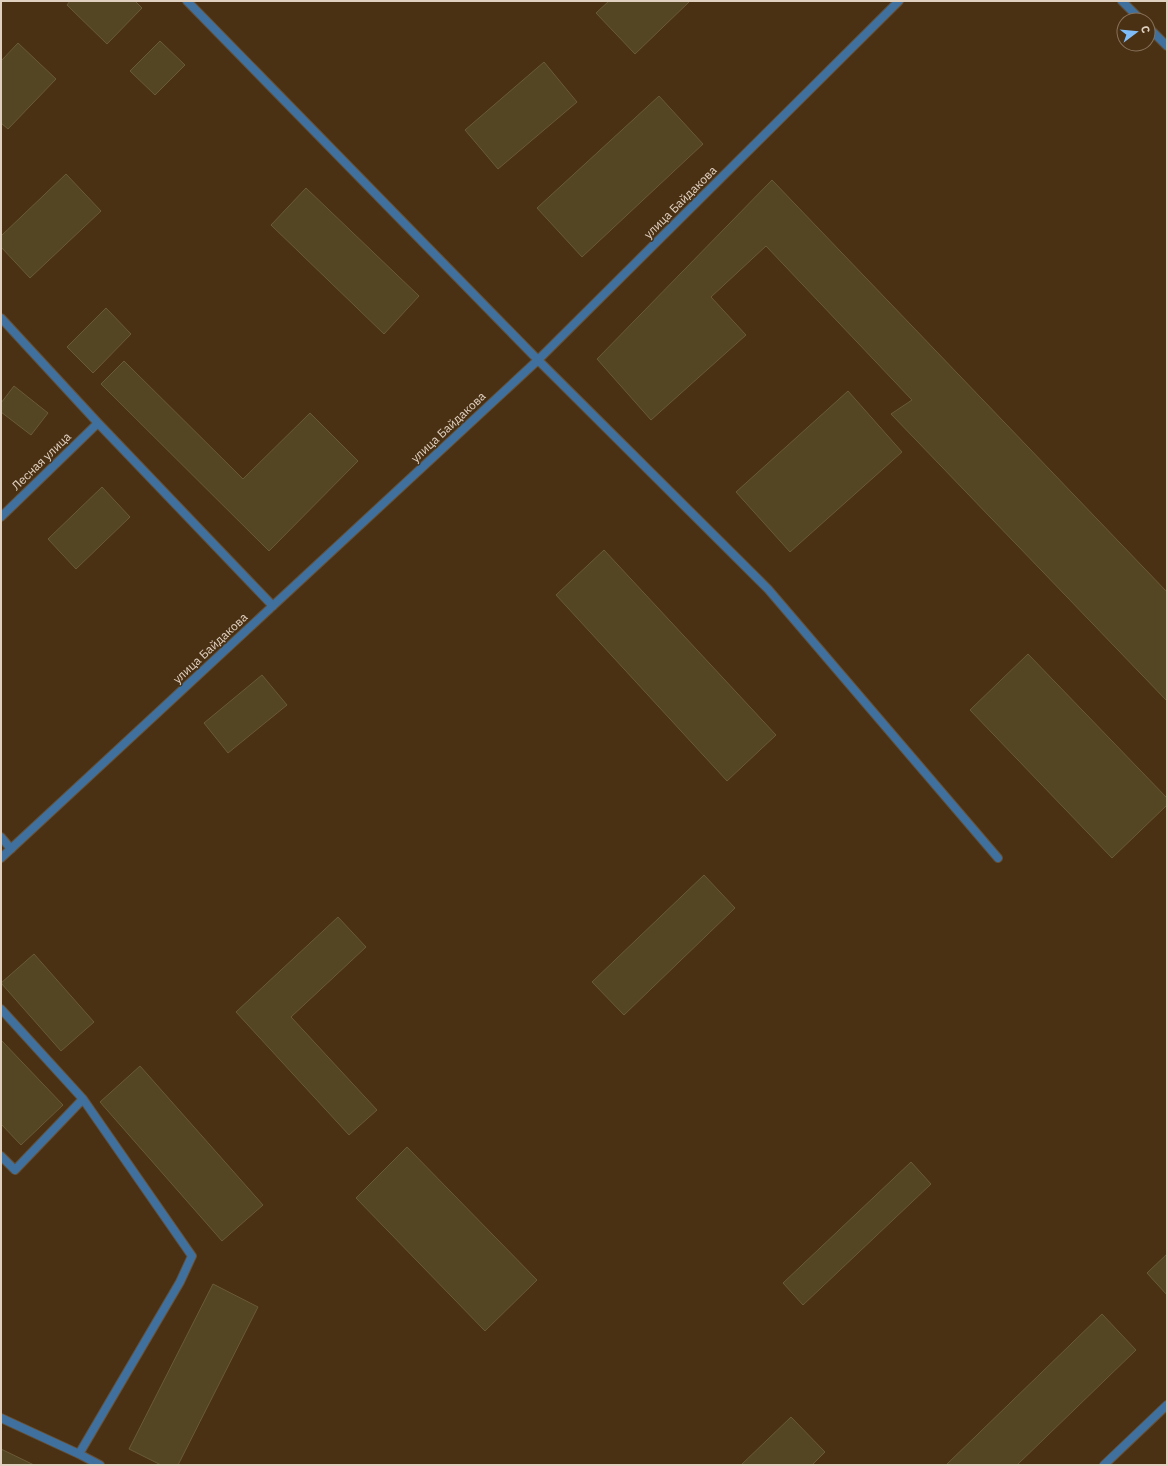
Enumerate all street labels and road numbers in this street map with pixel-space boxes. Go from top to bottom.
street label: улица Байдакова [640,162,720,242]
street label: улица Байдакова [407,388,489,466]
street label: Лесная улица [8,429,74,493]
street label: улица Байдакова [169,609,251,687]

